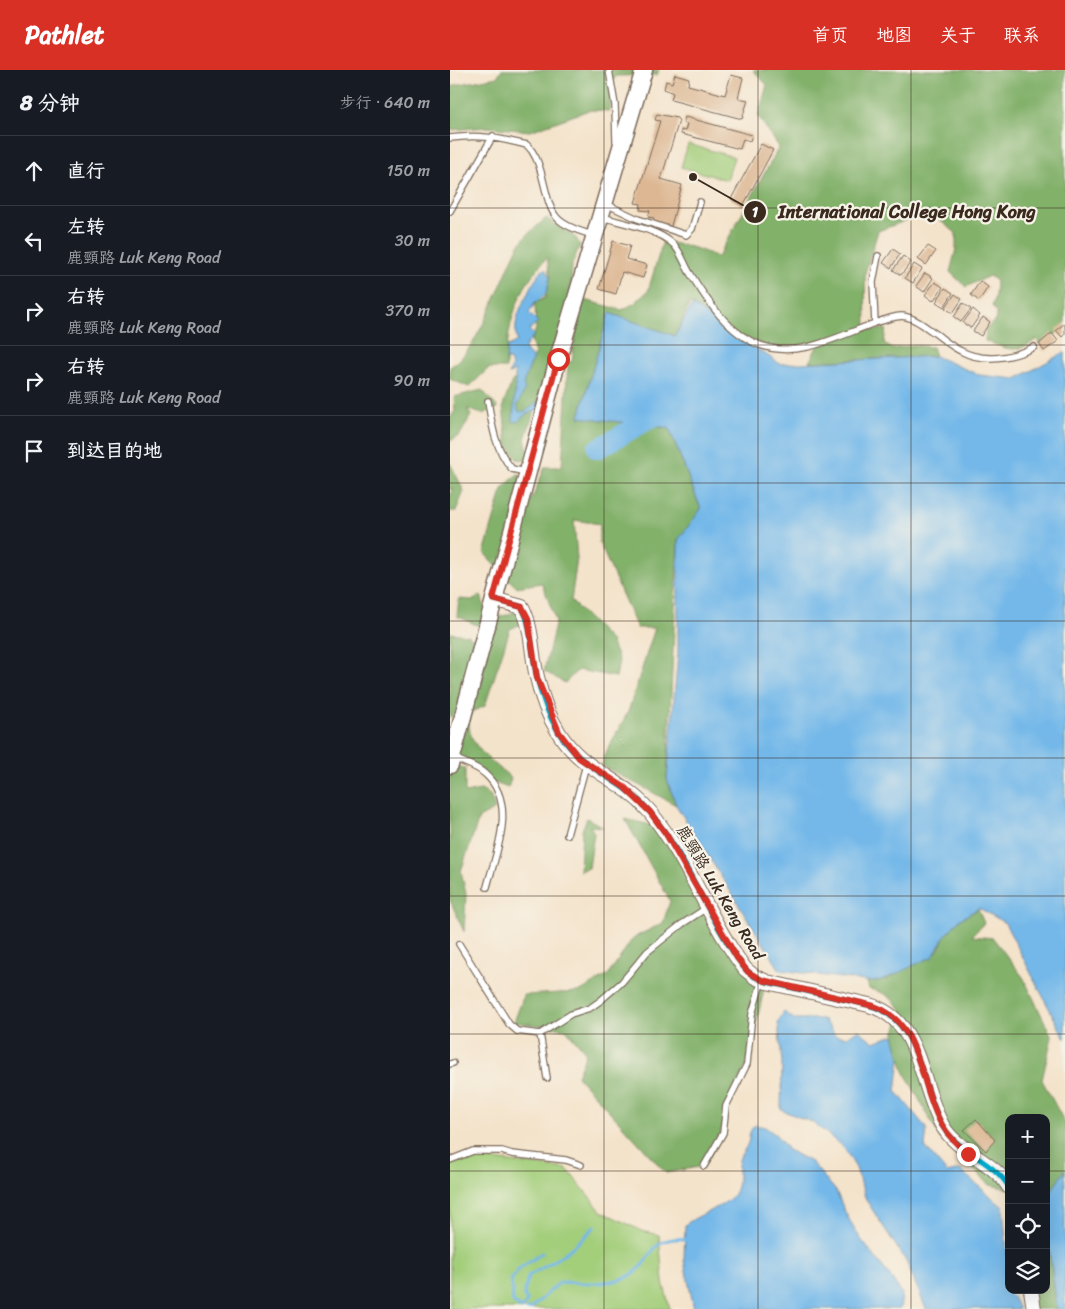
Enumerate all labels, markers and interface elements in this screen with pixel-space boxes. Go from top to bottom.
text: Pathlet [25,14,104,56]
text: 首页 [812,19,848,51]
text: 地图 [876,19,912,51]
text: 关于 [940,19,976,51]
text: 联系 [1004,19,1040,51]
text: 8 分钟 [20,84,80,122]
text: 步行 · 640 m [340,88,430,117]
text: 直行 [67,154,105,187]
text: 150 m [387,156,430,185]
icon: ahead [20,157,48,185]
callout: International College Hong Kong [743,195,1045,228]
text: International College Hong Kong [777,196,1036,228]
text: 1 [752,199,759,225]
text: 左转 [67,210,105,243]
text: 30 m [395,226,430,255]
icon: left [20,227,48,255]
text: 鹿頸路 Luk Keng Road [67,243,221,272]
text: 右转 [67,280,105,313]
text: 370 m [386,296,430,325]
icon: right [20,297,48,325]
text: 鹿頸路 Luk Keng Road [67,313,221,342]
route start [547,348,570,371]
text: 右转 [67,350,105,383]
text: 90 m [394,366,430,395]
icon: right [20,367,48,395]
text: 鹿頸路 Luk Keng Road [67,383,221,412]
text: 到达目的地 [67,434,162,467]
icon: arrive [20,437,48,465]
street label: 鹿頸路 Luk Keng Road [669,819,773,967]
map controls [1005,1114,1050,1294]
button: + [1005,1114,1050,1159]
route end [957,1143,980,1166]
button: − [1005,1159,1050,1204]
button: locate [1005,1204,1050,1249]
button: layers [1005,1249,1050,1294]

